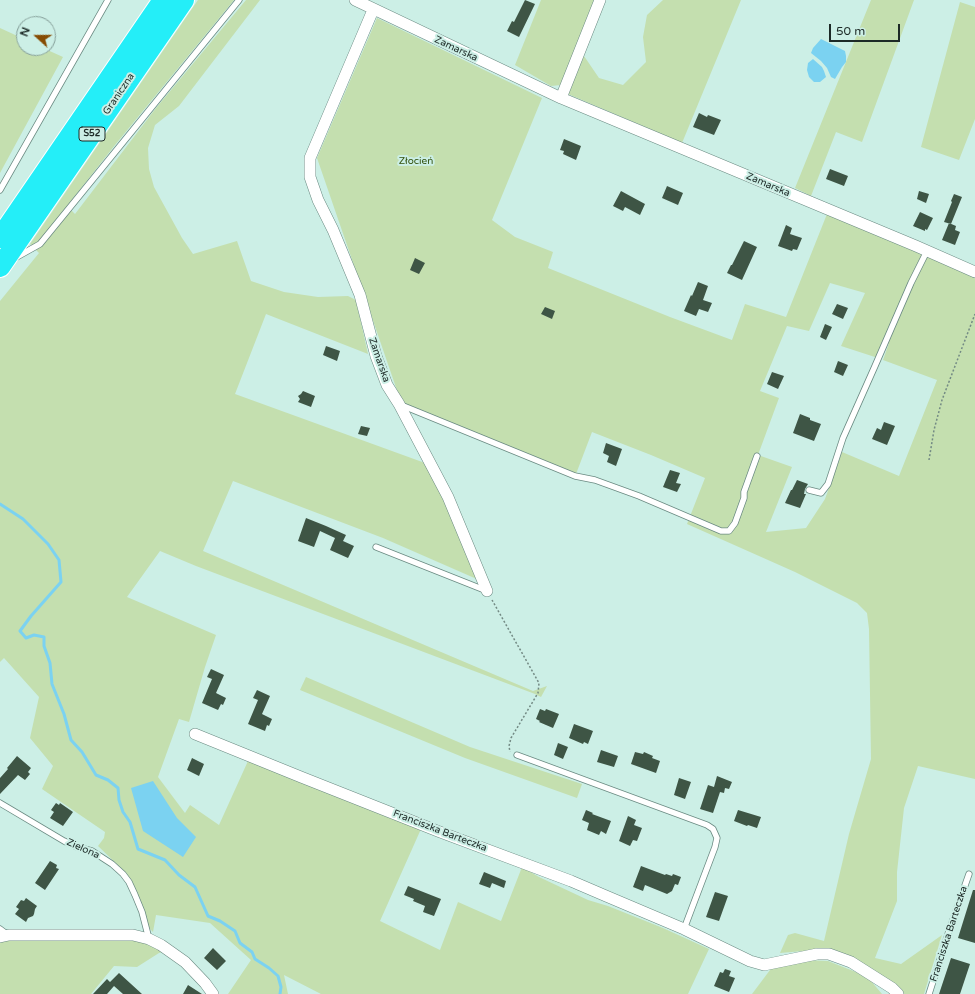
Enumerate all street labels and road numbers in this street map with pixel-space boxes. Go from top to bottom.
street label: Zamarska [432,34,480,64]
street label: Graniczna [101,71,137,117]
road number: S52 [79,127,105,141]
street label: Zamarska [744,170,792,200]
street label: Zamarska [366,336,392,384]
street label: Franciszka Barteczka [391,808,489,854]
street label: Zielona [65,836,101,862]
street label: Franciszka Barteczka [928,885,970,983]

